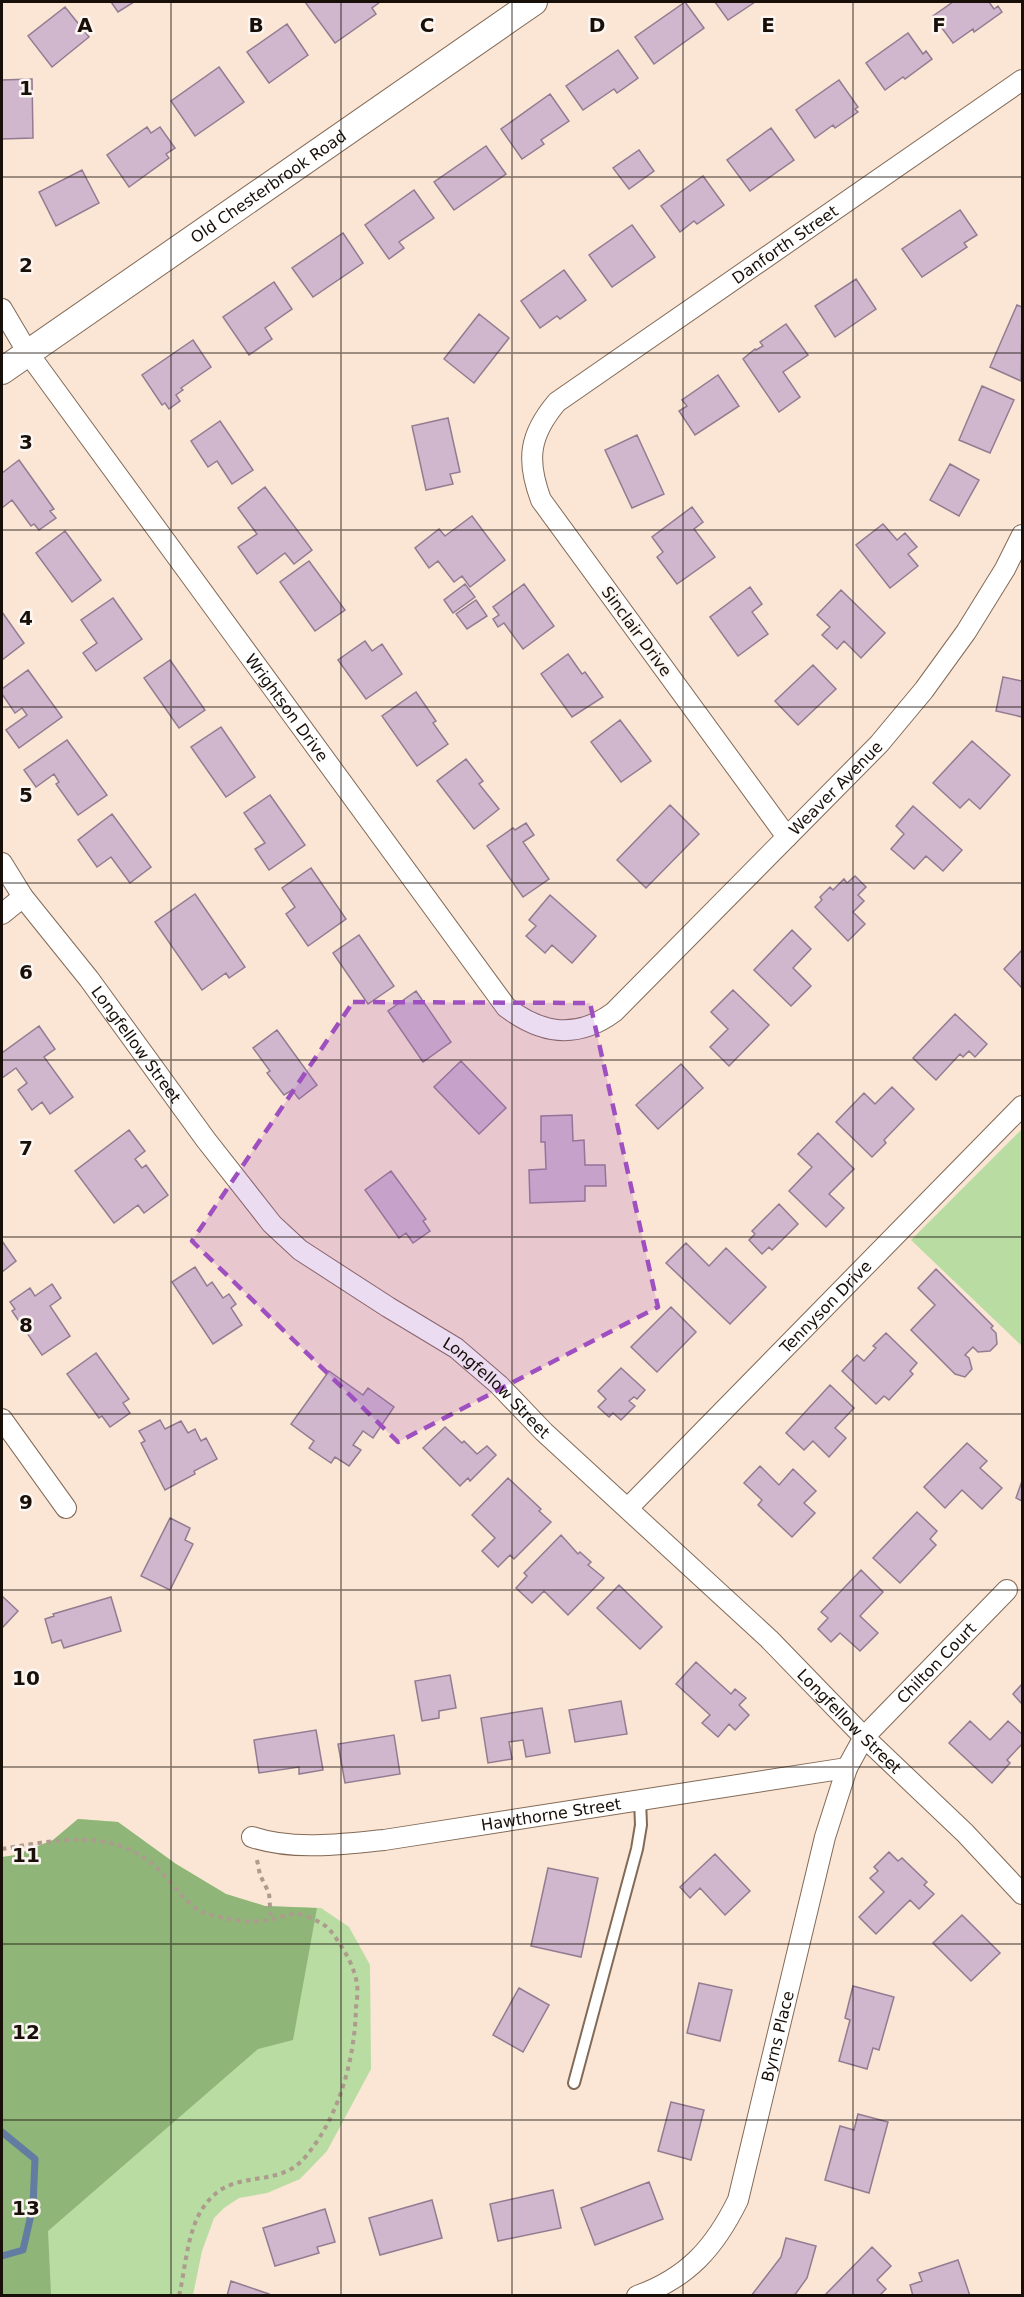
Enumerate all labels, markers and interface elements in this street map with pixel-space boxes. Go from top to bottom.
text: A [77,13,93,37]
text: B [248,13,264,37]
text: C [420,13,434,37]
text: D [589,13,605,37]
text: E [761,13,775,37]
text: F [932,13,946,37]
text: 1 [19,76,33,100]
street label: Old Chesterbrook Road [187,126,350,247]
street label: Danforth Street [728,201,842,288]
text: 2 [19,253,33,277]
text: 3 [19,430,33,454]
street label: Sinclair Drive [598,583,676,680]
text: 4 [19,606,33,630]
street label: Wrightson Drive [241,650,332,765]
street label: Weaver Avenue [785,737,887,839]
text: 5 [19,783,33,807]
text: 6 [19,960,33,984]
street label: Longfellow Street [87,983,185,1107]
text: 7 [19,1136,33,1160]
street label: Tennyson Drive [775,1256,875,1358]
text: 8 [19,1313,33,1337]
street label: Longfellow Street [439,1333,553,1442]
text: 9 [19,1490,33,1514]
street label: Chilton Court [893,1619,980,1708]
street label: Longfellow Street [793,1665,905,1778]
text: 10 [12,1666,40,1690]
street label: Hawthorne Street [480,1794,622,1835]
text: 11 [12,1843,40,1867]
street label: Byrns Place [758,1989,798,2084]
text: 12 [12,2020,40,2044]
text: 13 [12,2196,40,2220]

